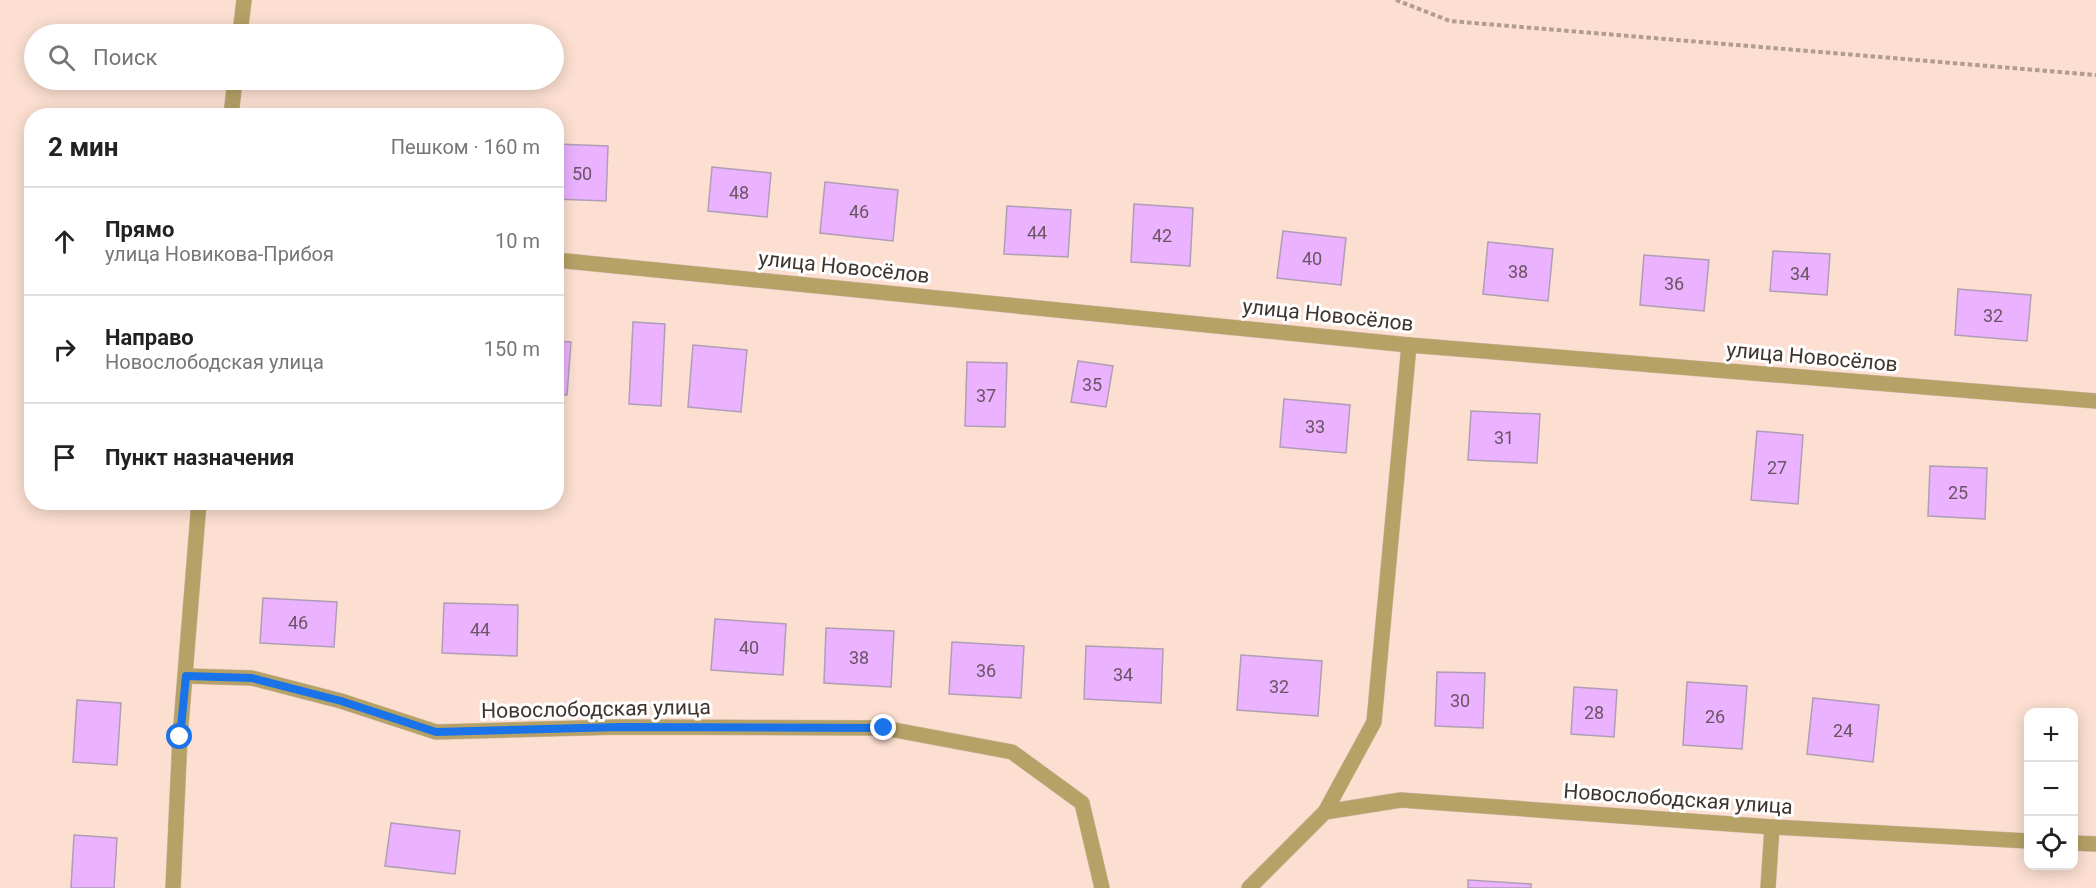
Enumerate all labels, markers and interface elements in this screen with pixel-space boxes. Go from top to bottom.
search box [24,24,564,90]
icon: search [45,41,78,74]
text: Поиск [93,45,157,70]
text: 2 мин [48,132,119,162]
text: Пешком · 160 m [391,135,540,159]
house number: 50 [572,163,592,184]
house number: 48 [729,182,749,203]
house number: 46 [849,201,869,222]
text: Прямо [105,217,174,242]
house number: 44 [1027,222,1047,243]
icon: ahead [48,225,81,258]
house number: 42 [1152,225,1172,246]
text: 10 m [495,229,540,253]
text: улица Новикова-Прибоя [105,242,334,266]
street label: улица Новосёлов [757,246,931,288]
house number: 40 [1302,248,1322,269]
house number: 38 [1508,261,1528,282]
house number: 34 [1790,263,1810,284]
house number: 36 [1664,273,1684,294]
street label: улица Новосёлов [1241,294,1415,336]
house number: 32 [1983,305,2003,326]
text: Направо [105,325,194,350]
icon: right [48,333,81,366]
text: 150 m [484,337,540,361]
street label: улица Новосёлов [1725,338,1899,376]
text: Новослободская улица [105,350,324,374]
house number: 35 [1082,374,1102,395]
house number: 37 [976,385,996,406]
house number: 33 [1305,416,1325,437]
house number: 31 [1494,427,1514,448]
icon: arrive [48,441,81,474]
text: Пункт назначения [105,445,294,470]
house number: 27 [1767,457,1787,478]
house number: 25 [1948,482,1968,503]
house number: 46 [288,612,308,633]
house number: 44 [470,619,490,640]
house number: 40 [739,637,759,658]
house number: 38 [849,647,869,668]
house number: 36 [976,660,996,681]
house number: 34 [1113,664,1133,685]
house number: 32 [1269,676,1289,697]
house number: 30 [1450,690,1470,711]
street label: Новослободская улица [481,695,711,723]
house number: 28 [1584,702,1604,723]
house number: 26 [1705,706,1725,727]
map controls [2024,708,2078,870]
button: + [2024,708,2078,762]
route end [870,714,896,740]
house number: 24 [1833,720,1853,741]
route start [166,723,192,749]
button: − [2024,762,2078,816]
street label: Новослободская улица [1563,779,1793,819]
button: locate [2024,816,2078,870]

